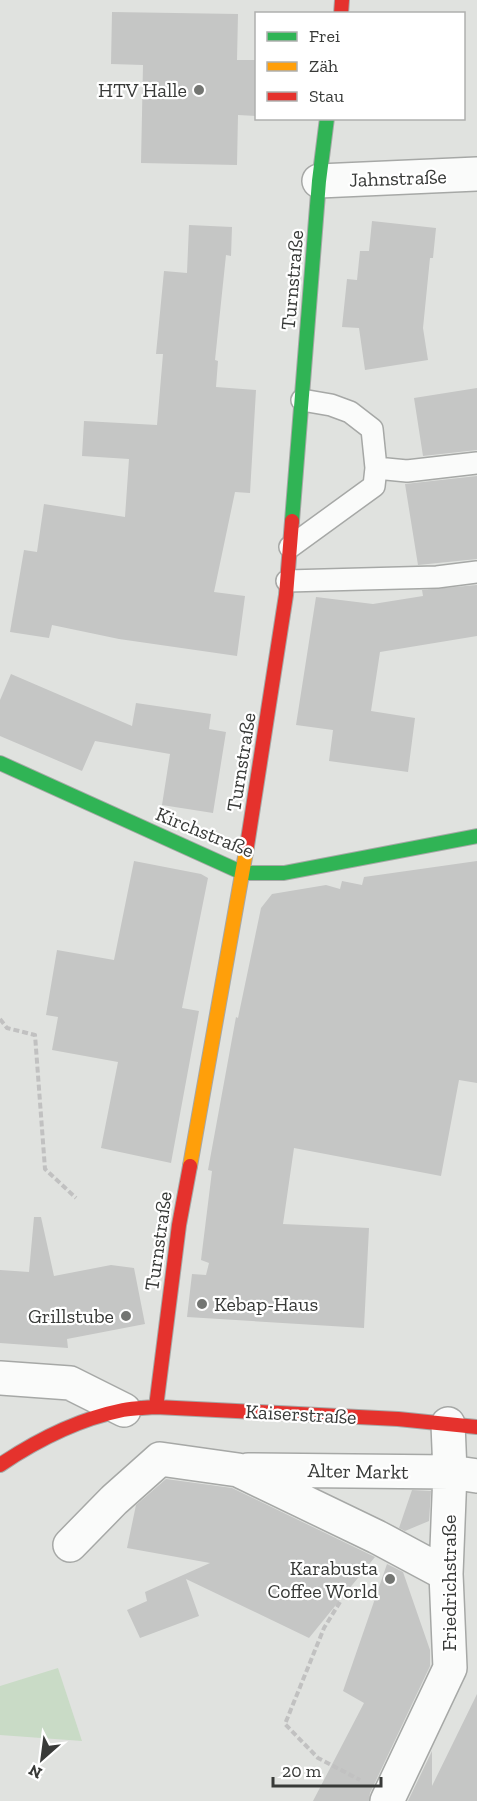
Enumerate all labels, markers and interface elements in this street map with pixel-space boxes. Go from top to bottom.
legend [255,12,465,120]
text: Frei [309,25,340,47]
text: Zäh [309,55,338,77]
place label: HTV Halle [98,78,187,102]
marker: HTV Halle [192,83,206,97]
text: Stau [309,85,344,107]
street label: Jahnstraße [349,164,447,192]
street label: Turnstraße [276,229,308,331]
street label: Turnstraße [221,711,261,813]
street label: Kirchstraße [152,801,258,863]
street label: Turnstraße [139,1190,177,1292]
place label: Kebap-Haus [214,1292,318,1316]
marker: Kebap-Haus [195,1297,209,1311]
place label: Grillstube [28,1304,114,1328]
marker: Grillstube [119,1309,133,1323]
street label: Kaiserstraße [245,1399,357,1429]
street label: Alter Markt [307,1458,409,1484]
street label: Friedrichstraße [437,1515,461,1651]
place label: Karabusta Coffee World [267,1556,378,1603]
marker: Karabusta Coffee World [383,1572,397,1586]
north arrow [12,1729,72,1789]
scale bar [273,1750,381,1788]
text: 20 m [282,1760,322,1782]
text: N [25,1761,45,1783]

